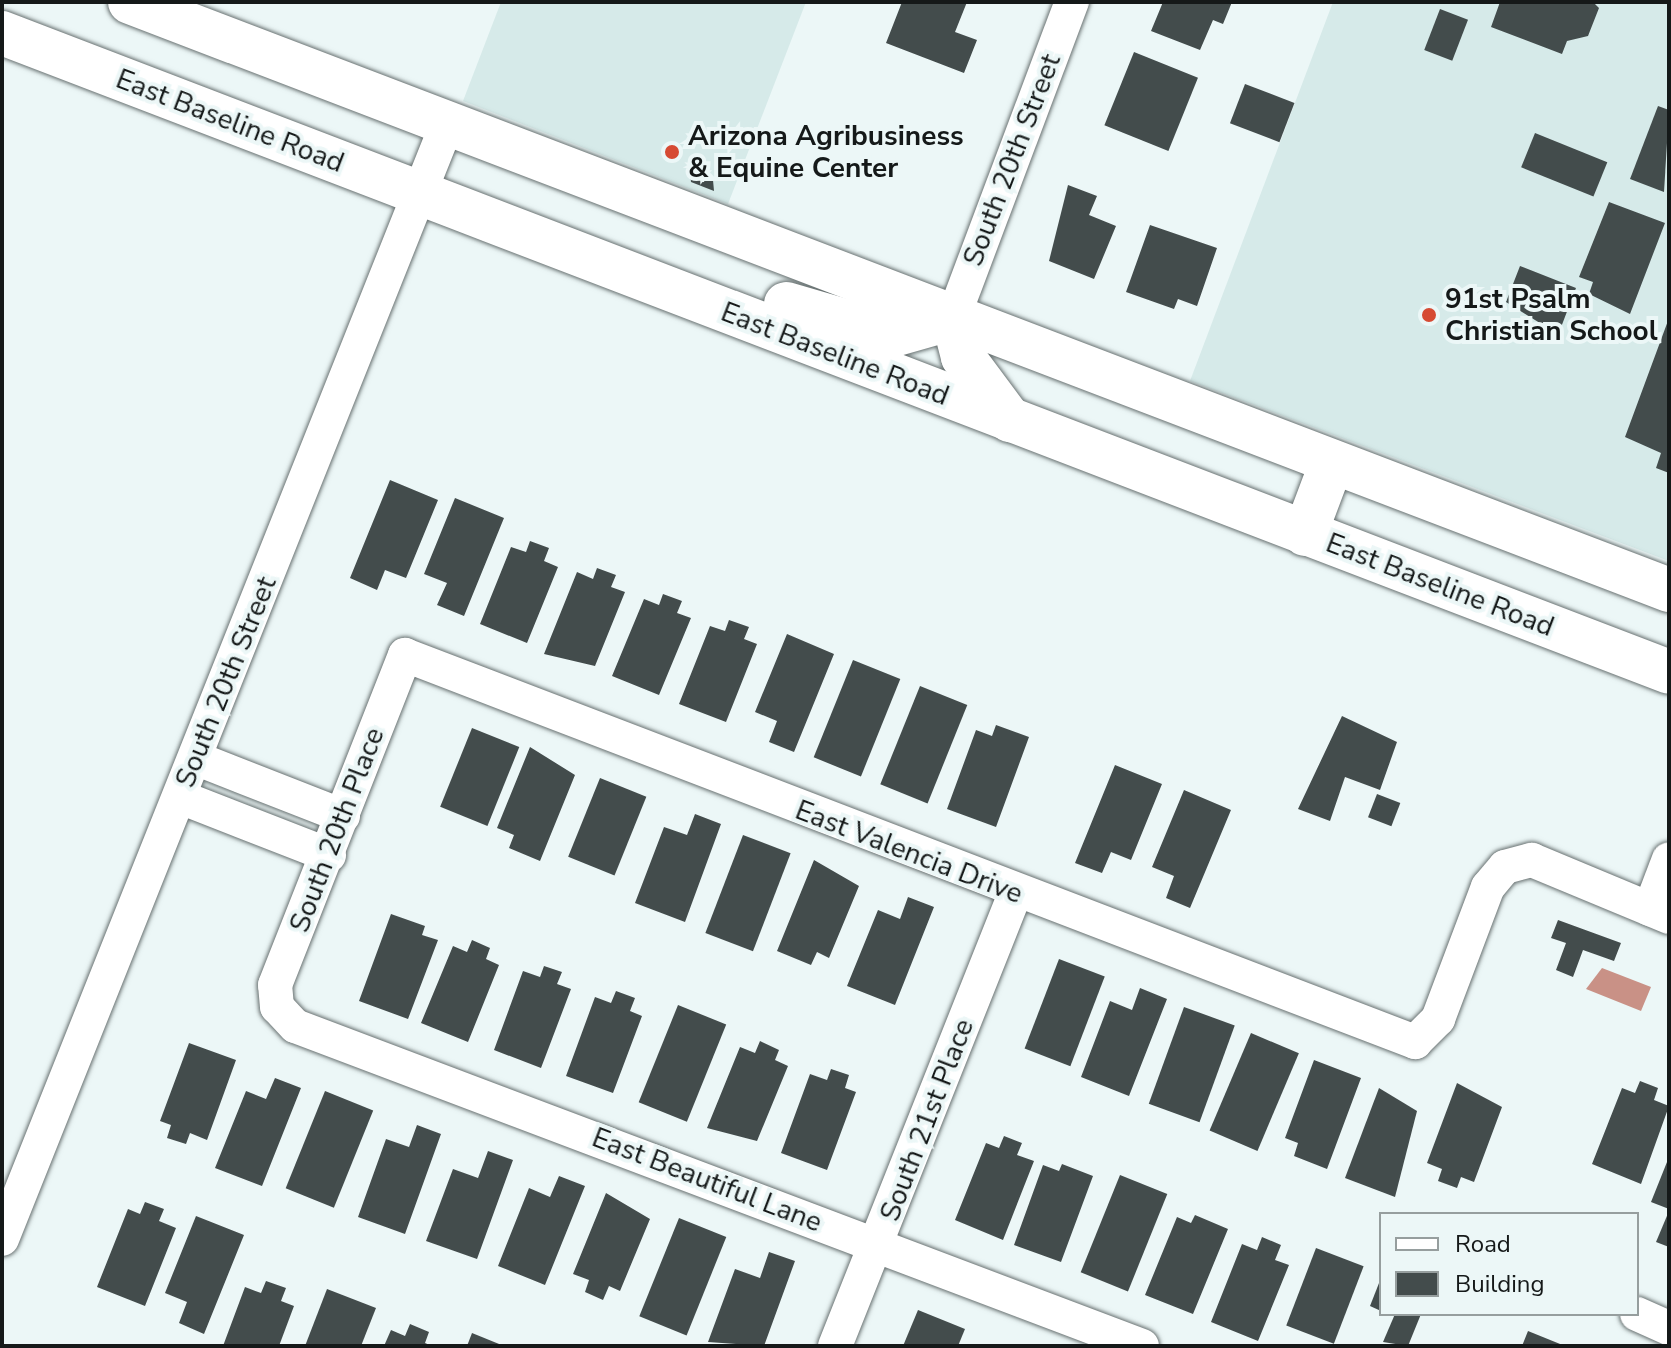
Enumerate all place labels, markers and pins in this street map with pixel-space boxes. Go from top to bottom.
place label: Arizona Agribusiness & Equine Center [688,119,964,185]
marker: Arizona Agribusiness & Equine Center [663,143,681,161]
place label: 91st Psalm Christian School [1445,282,1658,348]
marker: 91st Psalm Christian School [1420,306,1438,324]

